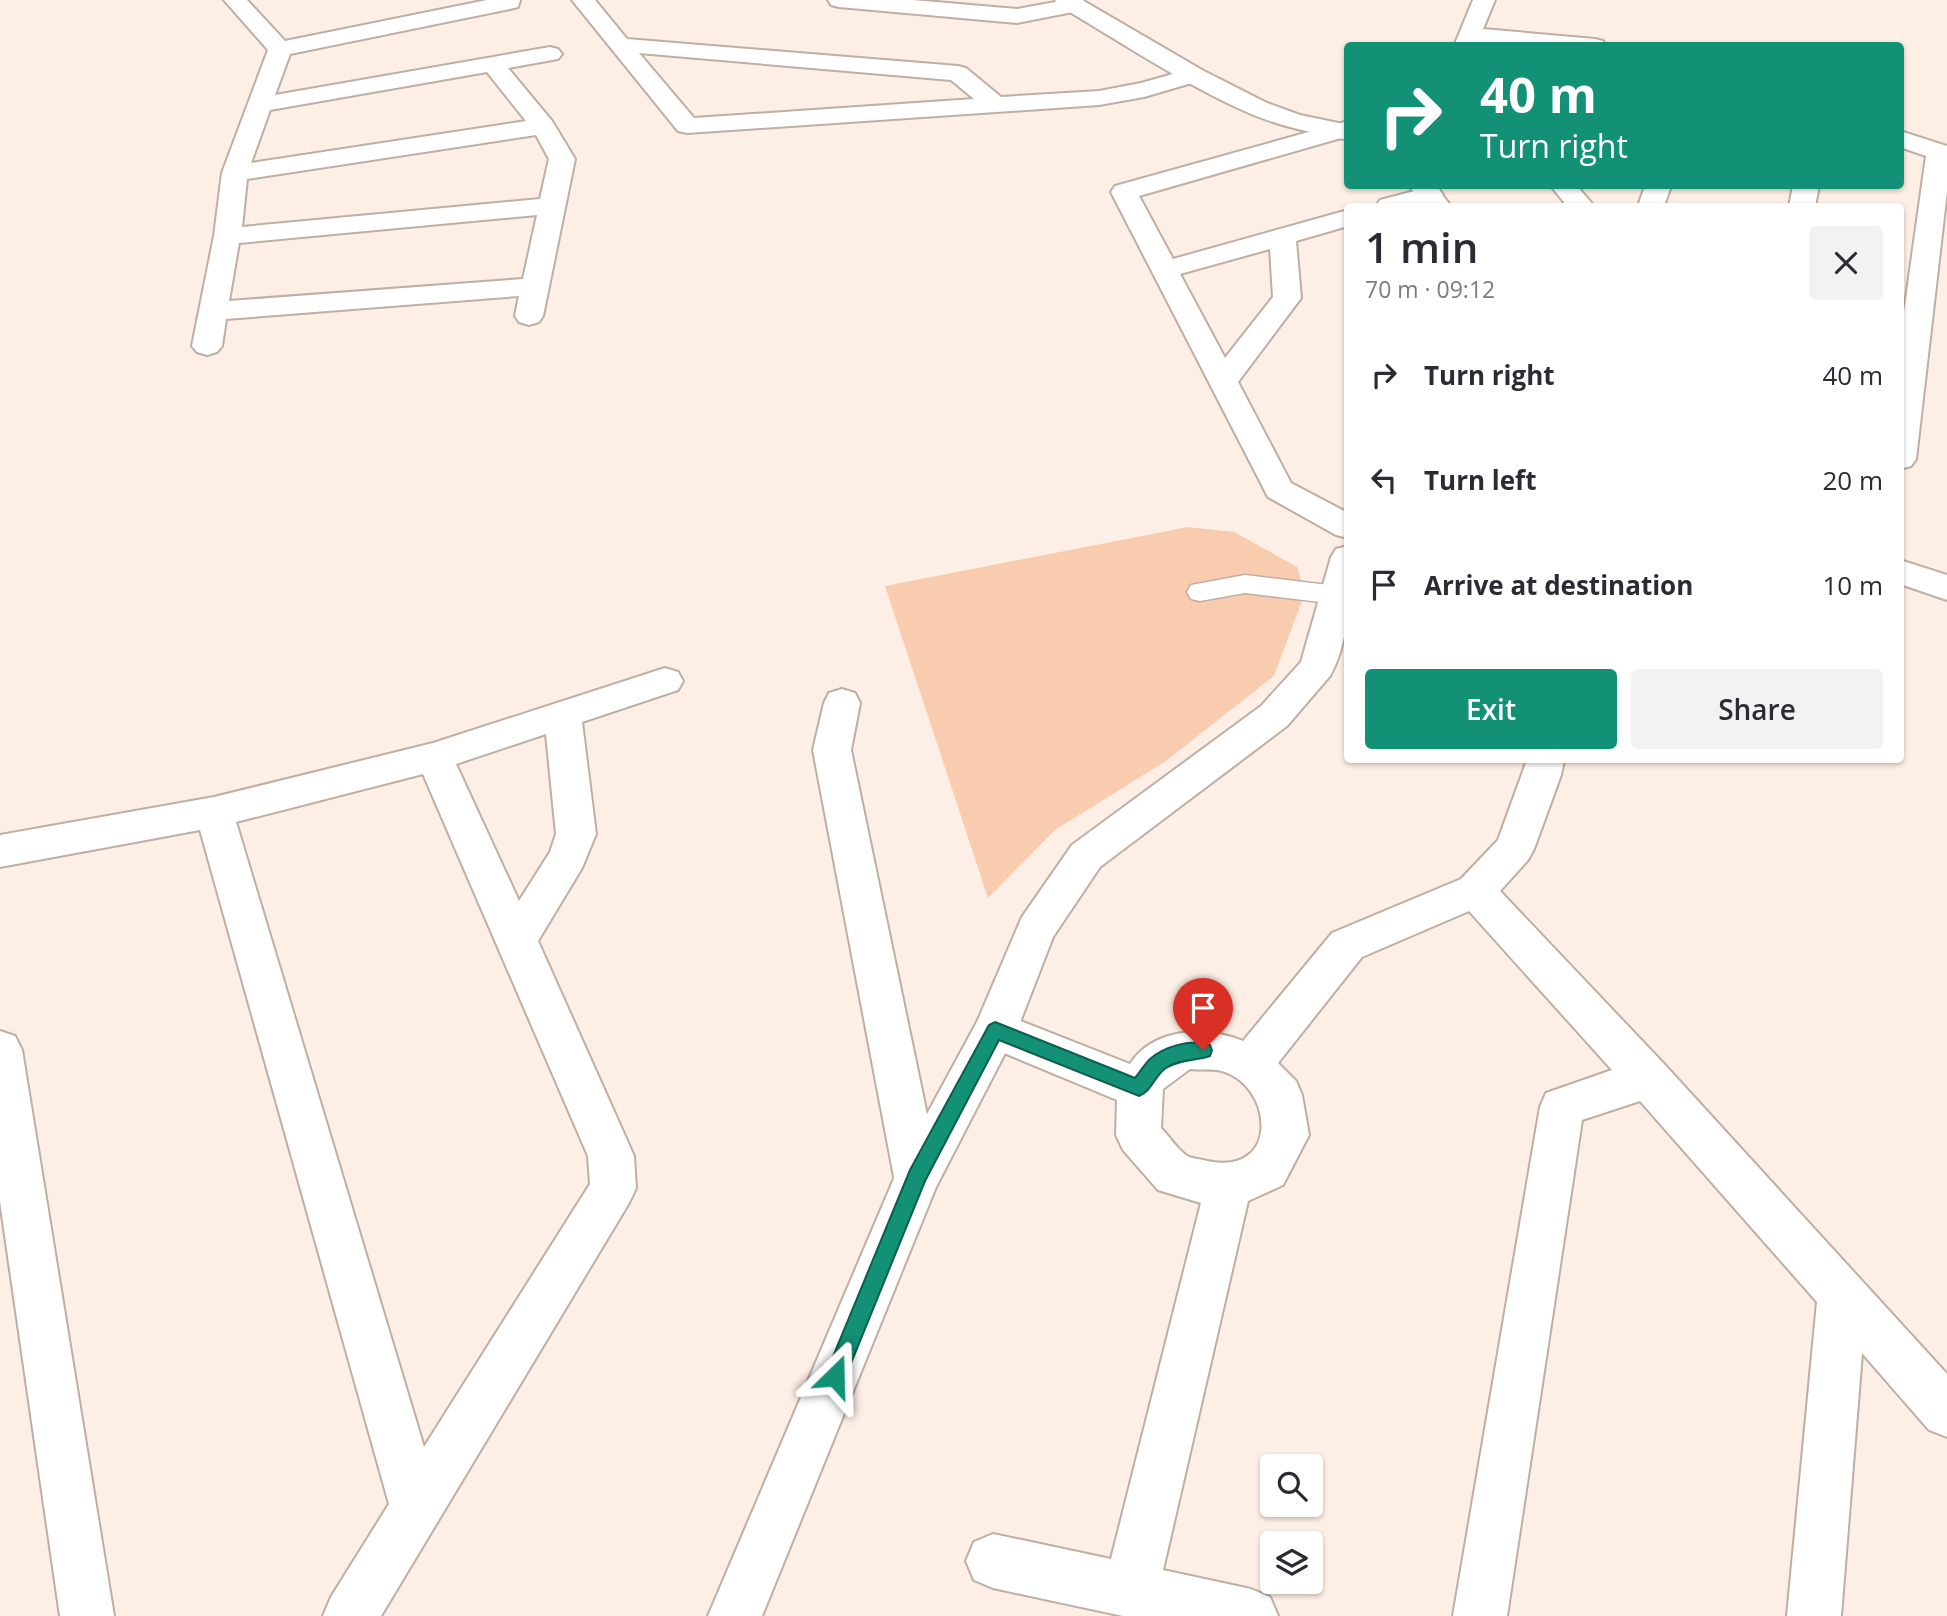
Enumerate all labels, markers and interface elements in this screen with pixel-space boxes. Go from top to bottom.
text: 40 m [1480,61,1597,127]
icon: right [1365,70,1456,161]
text: Turn right [1480,124,1628,167]
text: 1 min [1365,218,1478,275]
button: close [1809,226,1883,300]
text: 70 m · 09:12 [1365,273,1495,305]
icon: right [1365,356,1403,394]
text: Turn right [1424,357,1555,393]
text: 40 m [1822,357,1883,393]
icon: left [1365,461,1403,499]
text: Turn left [1424,462,1536,498]
text: 20 m [1822,462,1883,498]
icon: arrive [1365,566,1403,604]
text: Arrive at destination [1424,567,1693,603]
text: 10 m [1822,567,1883,603]
button: Exit [1365,669,1617,749]
button: Share [1631,669,1883,749]
pin [1173,978,1233,1050]
icon: arrive [1184,989,1222,1027]
position arrow [798,1339,872,1413]
map controls [1260,1454,1323,1594]
button: search [1260,1454,1323,1517]
button: layers [1260,1531,1323,1594]

